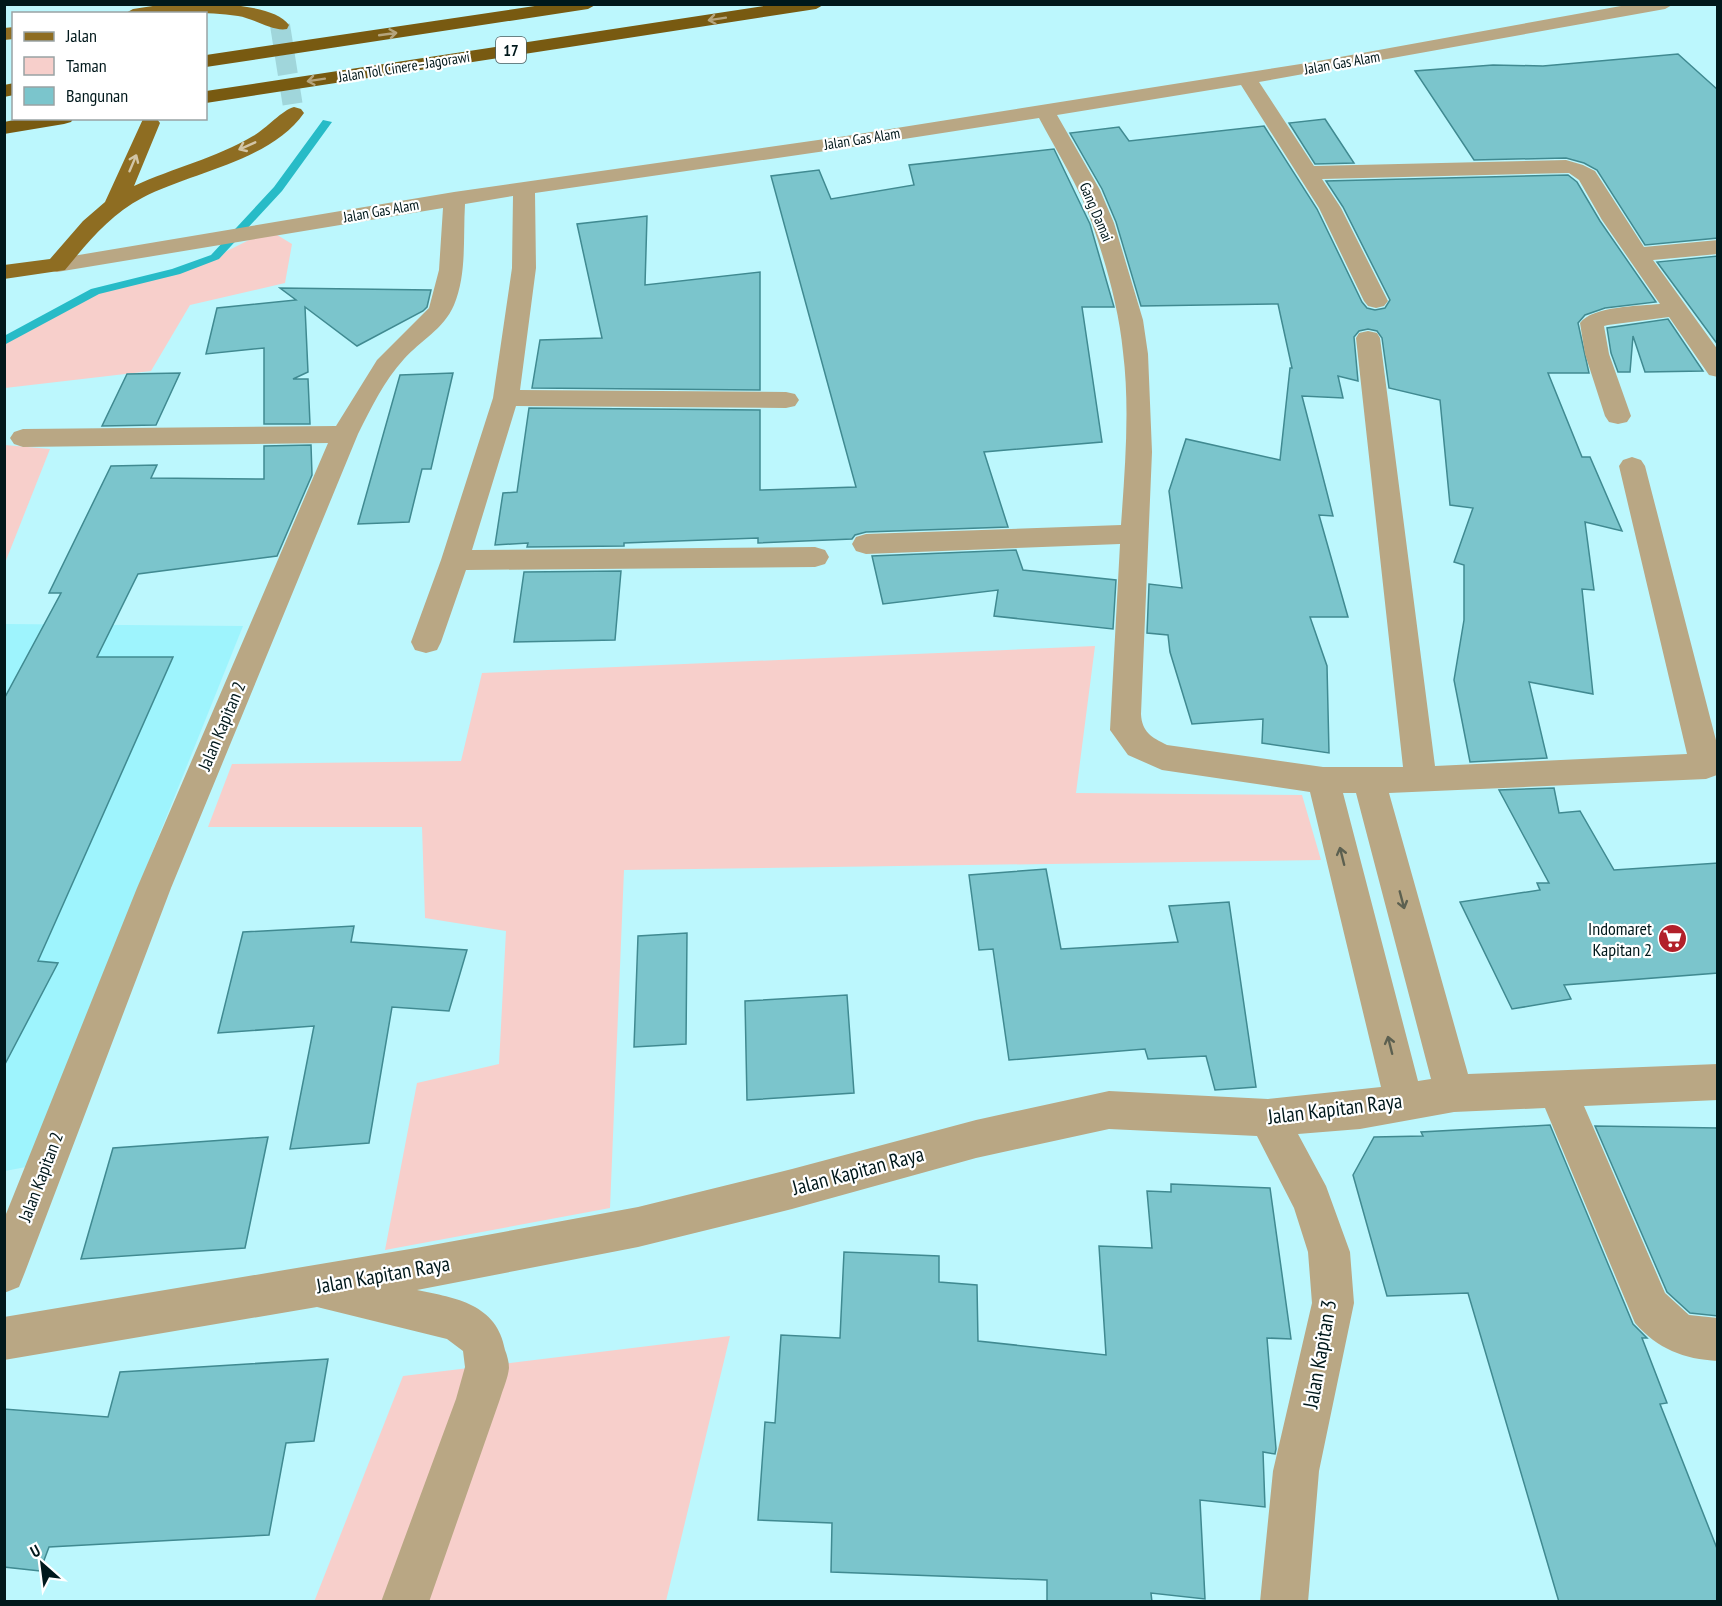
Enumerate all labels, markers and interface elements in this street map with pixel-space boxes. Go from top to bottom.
legend [12,12,207,120]
one-way arrow [707,14,727,25]
text: Jalan [65,24,97,47]
one-way arrow [378,28,397,39]
road number: 17 [496,37,526,63]
street label: Jalan Tol Cinere–Jagorawi [336,47,471,86]
street label: Jalan Gas Alam [1302,47,1381,79]
text: Taman [66,54,107,77]
one-way arrow [307,75,327,86]
text: Bangunan [66,84,128,107]
street label: Jalan Gas Alam [822,123,901,154]
one-way arrow [238,141,257,152]
one-way arrow [127,155,139,173]
street label: Gang Damai [1075,179,1117,244]
street label: Jalan Gas Alam [341,195,420,227]
street label: Jalan Kapitan 2 [192,678,251,775]
one-way arrow [1335,846,1347,865]
one-way arrow [1396,890,1408,909]
place label: Indomaret Kapitan 2 [1588,917,1652,961]
supermarket icon: Indomaret Kapitan 2 [1657,923,1689,955]
one-way arrow [1383,1035,1395,1054]
street label: Jalan Kapitan Raya [1265,1087,1404,1130]
street label: Jalan Kapitan 2 [13,1129,68,1226]
street label: Jalan Kapitan Raya [788,1140,927,1201]
street label: Jalan Kapitan Raya [313,1249,452,1300]
street label: Jalan Kapitan 3 [1297,1298,1342,1411]
north arrow [12,1534,72,1594]
text: U [27,1540,43,1562]

